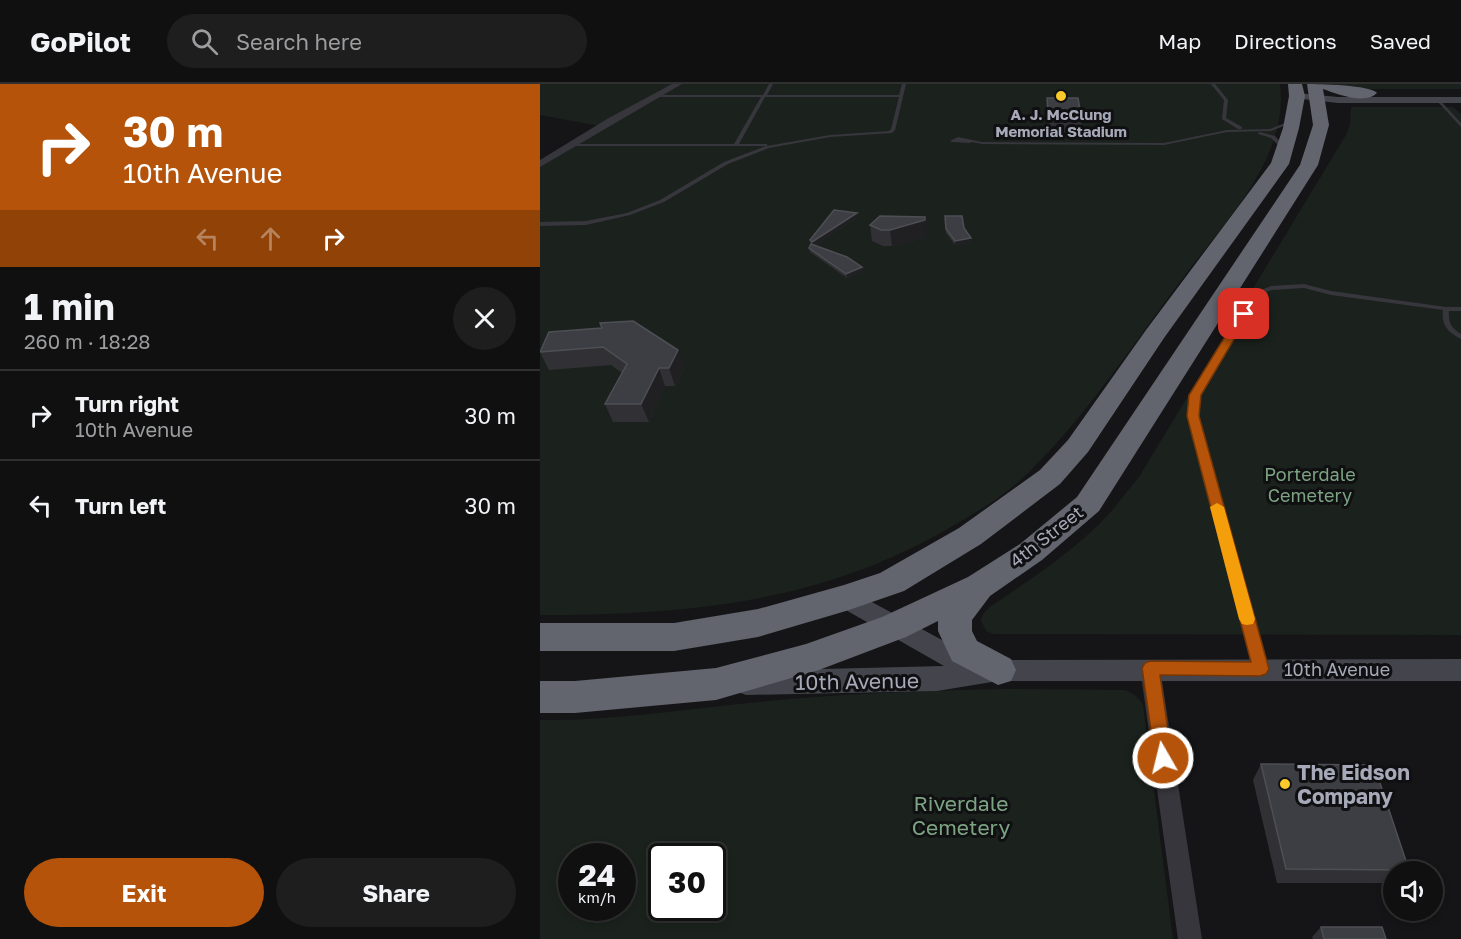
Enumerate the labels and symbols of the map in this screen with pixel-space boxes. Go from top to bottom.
marker: A. J. McClung Memorial Stadium [1054,89,1068,103]
place label: A. J. McClung Memorial Stadium [995,105,1127,140]
pin [1218,288,1269,339]
park label: Porterdale Cemetery [1264,463,1356,506]
street label: 4th Street [1005,501,1087,571]
street label: 10th Avenue [1284,658,1390,680]
street label: 10th Avenue [795,667,919,695]
position arrow [1131,726,1195,790]
place label: The Eidson Company [1297,759,1410,809]
marker: The Eidson Company [1278,777,1292,791]
park label: Riverdale Cemetery [912,790,1010,840]
speed limit sign: 30 [648,843,726,921]

